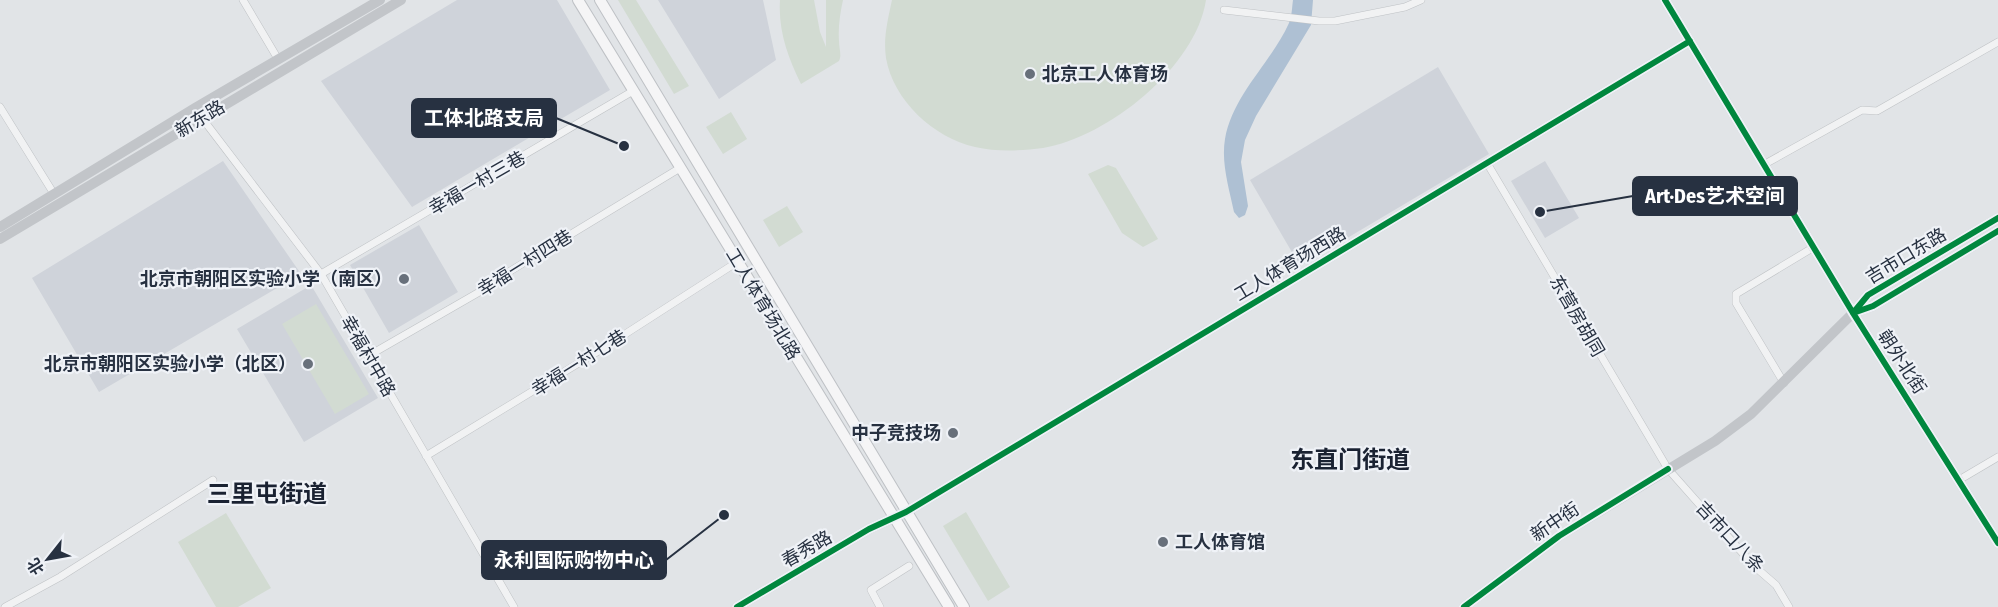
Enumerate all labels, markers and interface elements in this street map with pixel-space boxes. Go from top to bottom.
place label: 北京工人体育场 [1042,63,1168,85]
marker: 北京工人体育场 [1023,67,1037,81]
street label: 新东路 [171,96,229,142]
callout: 工体北路支局 [412,99,556,137]
text: 工体北路支局 [424,106,544,130]
street label: 幸福一村三巷 [425,146,529,220]
callout: Art·Des艺术空间 [1633,177,1797,215]
text: Art·Des艺术空间 [1644,184,1785,208]
street label: 工人体育场西路 [1230,222,1350,306]
street label: 吉市口东路 [1862,223,1950,289]
street label: 幸福一村四巷 [473,225,577,301]
street label: 工人体育场北路 [721,244,805,364]
place label: 北京市朝阳区实验小学（南区） [140,268,392,290]
marker: 北京市朝阳区实验小学（南区） [397,272,411,286]
street label: 东营房胡同 [1545,272,1609,360]
street label: 幸福村中路 [336,312,400,400]
street label: 幸福一村七巷 [527,325,631,401]
street label: 朝外北街 [1873,326,1931,398]
place label: 北京市朝阳区实验小学（北区） [44,353,296,375]
marker: 北京市朝阳区实验小学（北区） [301,357,315,371]
place label: 中子竞技场 [851,422,941,444]
marker: 中子竞技场 [946,426,960,440]
district label: 东直门街道 [1290,446,1410,474]
district label: 三里屯街道 [207,480,327,508]
street label: 吉市口八条 [1691,497,1769,577]
street label: 新中街 [1526,498,1584,546]
street label: 春秀路 [778,526,836,572]
north arrow [18,529,78,589]
place label: 工人体育馆 [1175,531,1265,553]
marker: 工人体育馆 [1156,535,1170,549]
callout: 永利国际购物中心 [482,541,666,579]
text: 永利国际购物中心 [494,548,654,572]
text: 北 [23,555,48,578]

